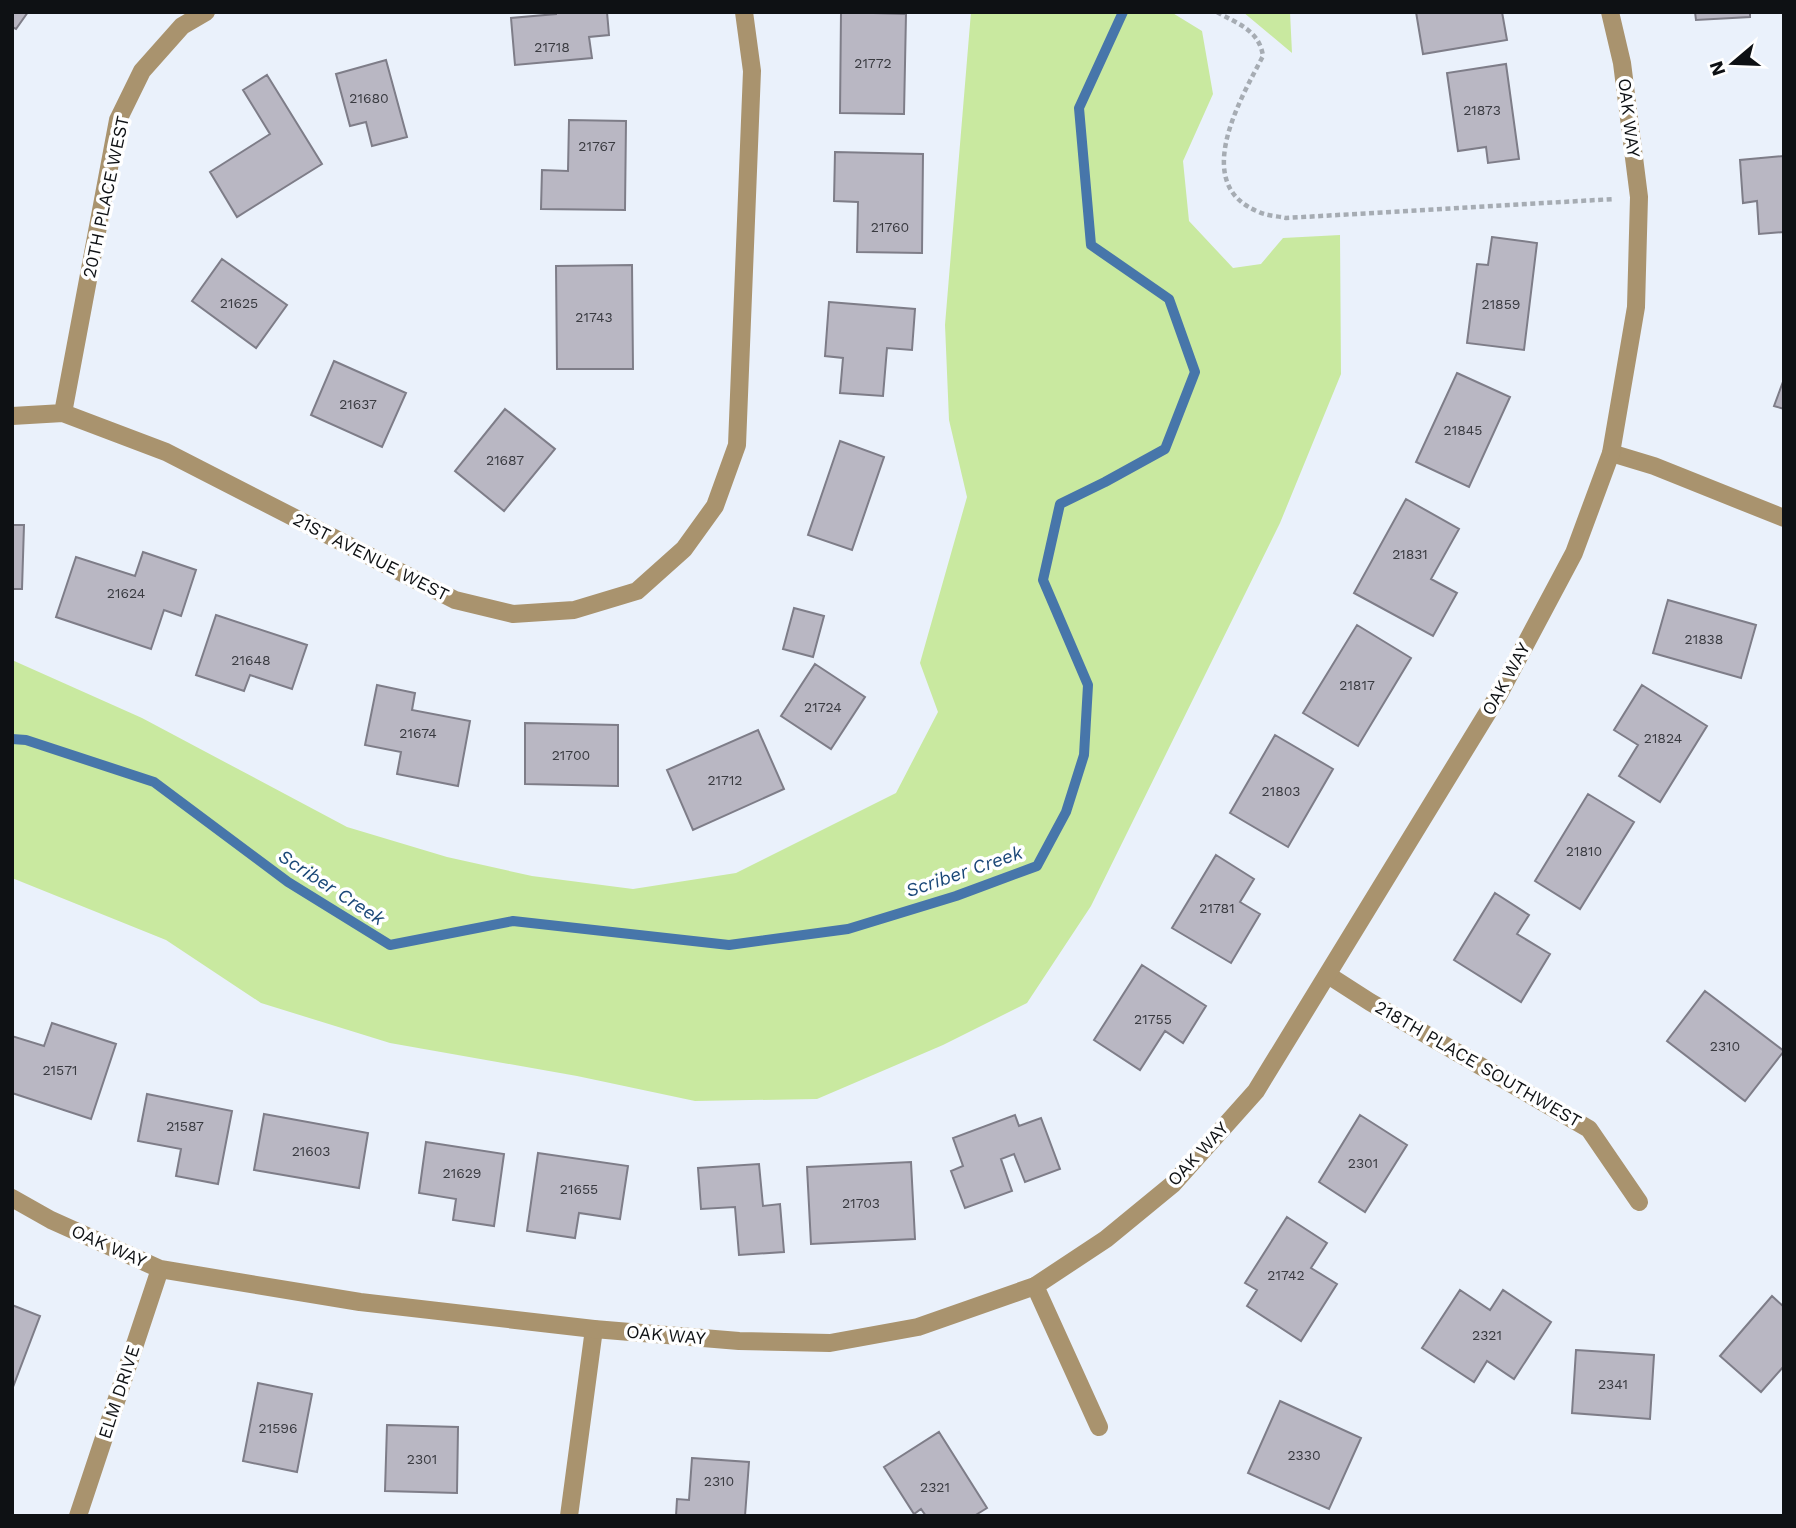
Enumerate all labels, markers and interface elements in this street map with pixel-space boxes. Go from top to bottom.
north arrow [1698,28,1768,98]
house number: 21718 [534,39,570,55]
house number: 21772 [854,55,892,71]
text: N [1704,58,1731,79]
street label: OAK WAY [1614,77,1645,160]
house number: 21680 [349,90,389,106]
house number: 21873 [1463,102,1501,118]
street label: 20TH PLACE WEST [78,114,133,280]
house number: 21767 [578,138,616,154]
house number: 21760 [871,219,909,235]
house number: 21625 [220,295,258,311]
house number: 21859 [1481,296,1521,312]
house number: 21743 [575,309,613,325]
house number: 21637 [339,396,377,412]
house number: 21845 [1444,422,1482,438]
house number: 21687 [486,452,524,468]
street label: 21ST AVENUE WEST [290,508,453,605]
house number: 21831 [1392,546,1428,562]
house number: 21624 [107,585,145,601]
house number: 21838 [1685,631,1723,647]
street label: OAK WAY [1477,638,1534,719]
house number: 21648 [231,652,271,668]
house number: 21817 [1339,677,1375,693]
house number: 21724 [804,699,842,715]
house number: 21674 [399,725,437,741]
house number: 21824 [1644,730,1682,746]
house number: 21700 [552,747,590,763]
house number: 21712 [707,772,743,788]
house number: 21803 [1262,783,1300,799]
water label: Scriber Creek [903,840,1026,902]
house number: 21810 [1566,843,1602,859]
water label: Scriber Creek [274,844,390,931]
house number: 21781 [1199,900,1235,916]
street label: 218TH PLACE SOUTHWEST [1371,996,1585,1131]
house number: 21755 [1134,1011,1172,1027]
house number: 2310 [1710,1038,1740,1054]
house number: 21571 [42,1062,78,1078]
street label: OAK WAY [1163,1117,1233,1190]
house number: 21587 [166,1118,204,1134]
house number: 21603 [292,1143,330,1159]
house number: 2301 [1348,1155,1378,1171]
house number: 21629 [443,1165,481,1181]
house number: 21655 [560,1181,598,1197]
house number: 21703 [842,1195,880,1211]
street label: OAK WAY [68,1220,151,1272]
house number: 21742 [1267,1267,1305,1283]
street label: OAK WAY [625,1321,707,1349]
house number: 2321 [1472,1327,1502,1343]
street label: ELM DRIVE [94,1342,144,1441]
house number: 2341 [1598,1376,1628,1392]
house number: 21596 [259,1420,297,1436]
house number: 2330 [1287,1447,1321,1463]
house number: 2301 [407,1451,437,1467]
house number: 2310 [704,1473,734,1489]
house number: 2321 [920,1479,950,1495]

